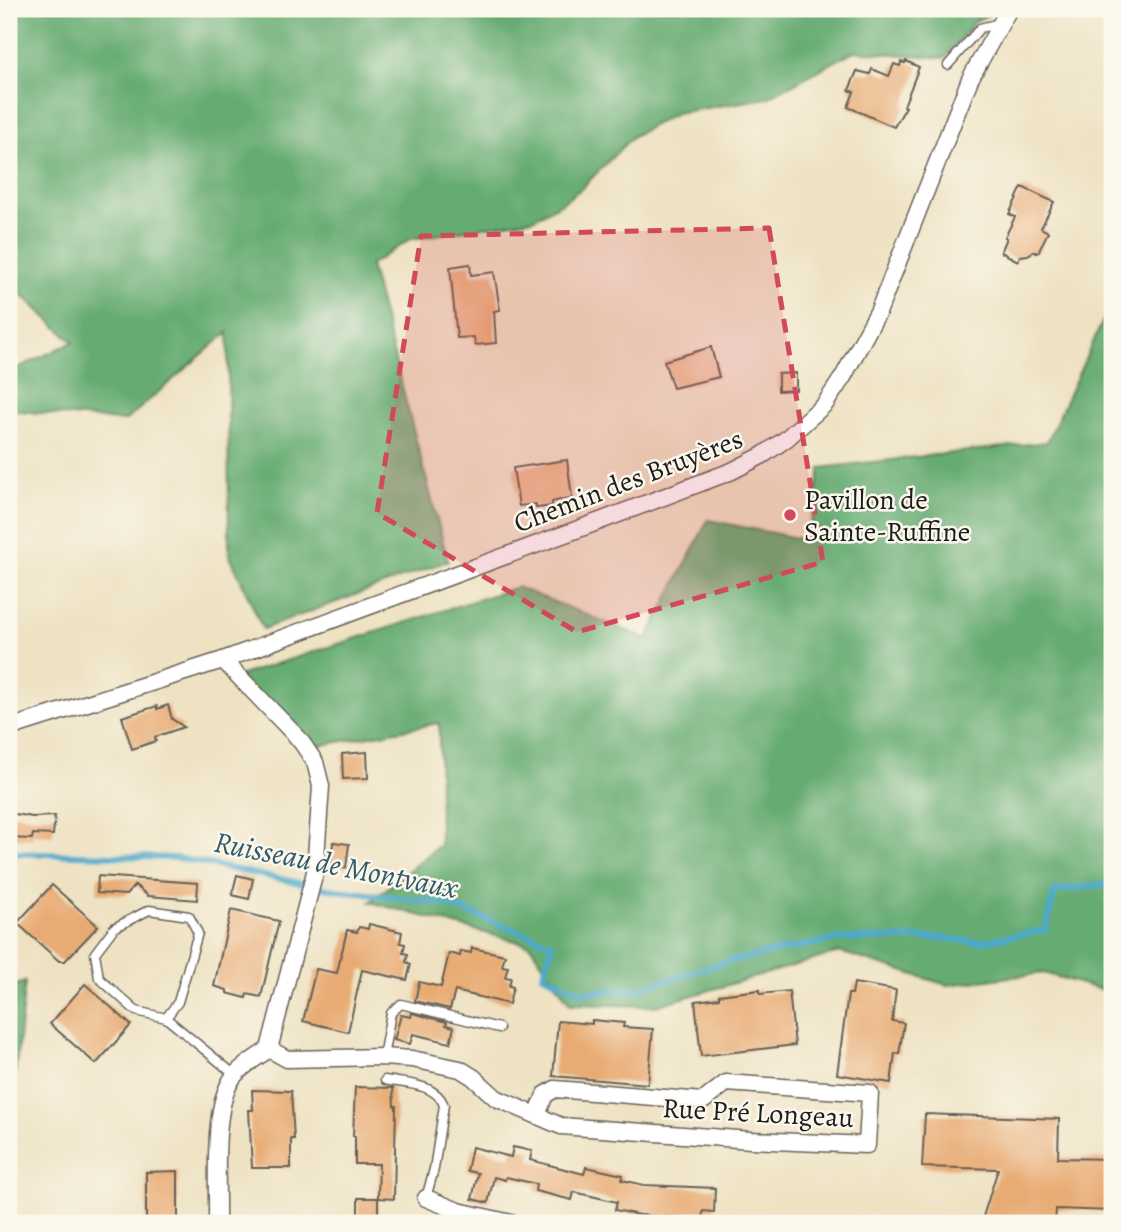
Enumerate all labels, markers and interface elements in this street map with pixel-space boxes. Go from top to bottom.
street label: Chemin des Bruyères [508,420,748,542]
place label: Pavillon de Sainte-Ruffine [804,481,970,551]
marker: Pavillon de Sainte-Ruffine [782,507,798,523]
water label: Ruisseau de Montvaux [211,822,462,908]
street label: Rue Pré Longeau [661,1089,855,1137]

